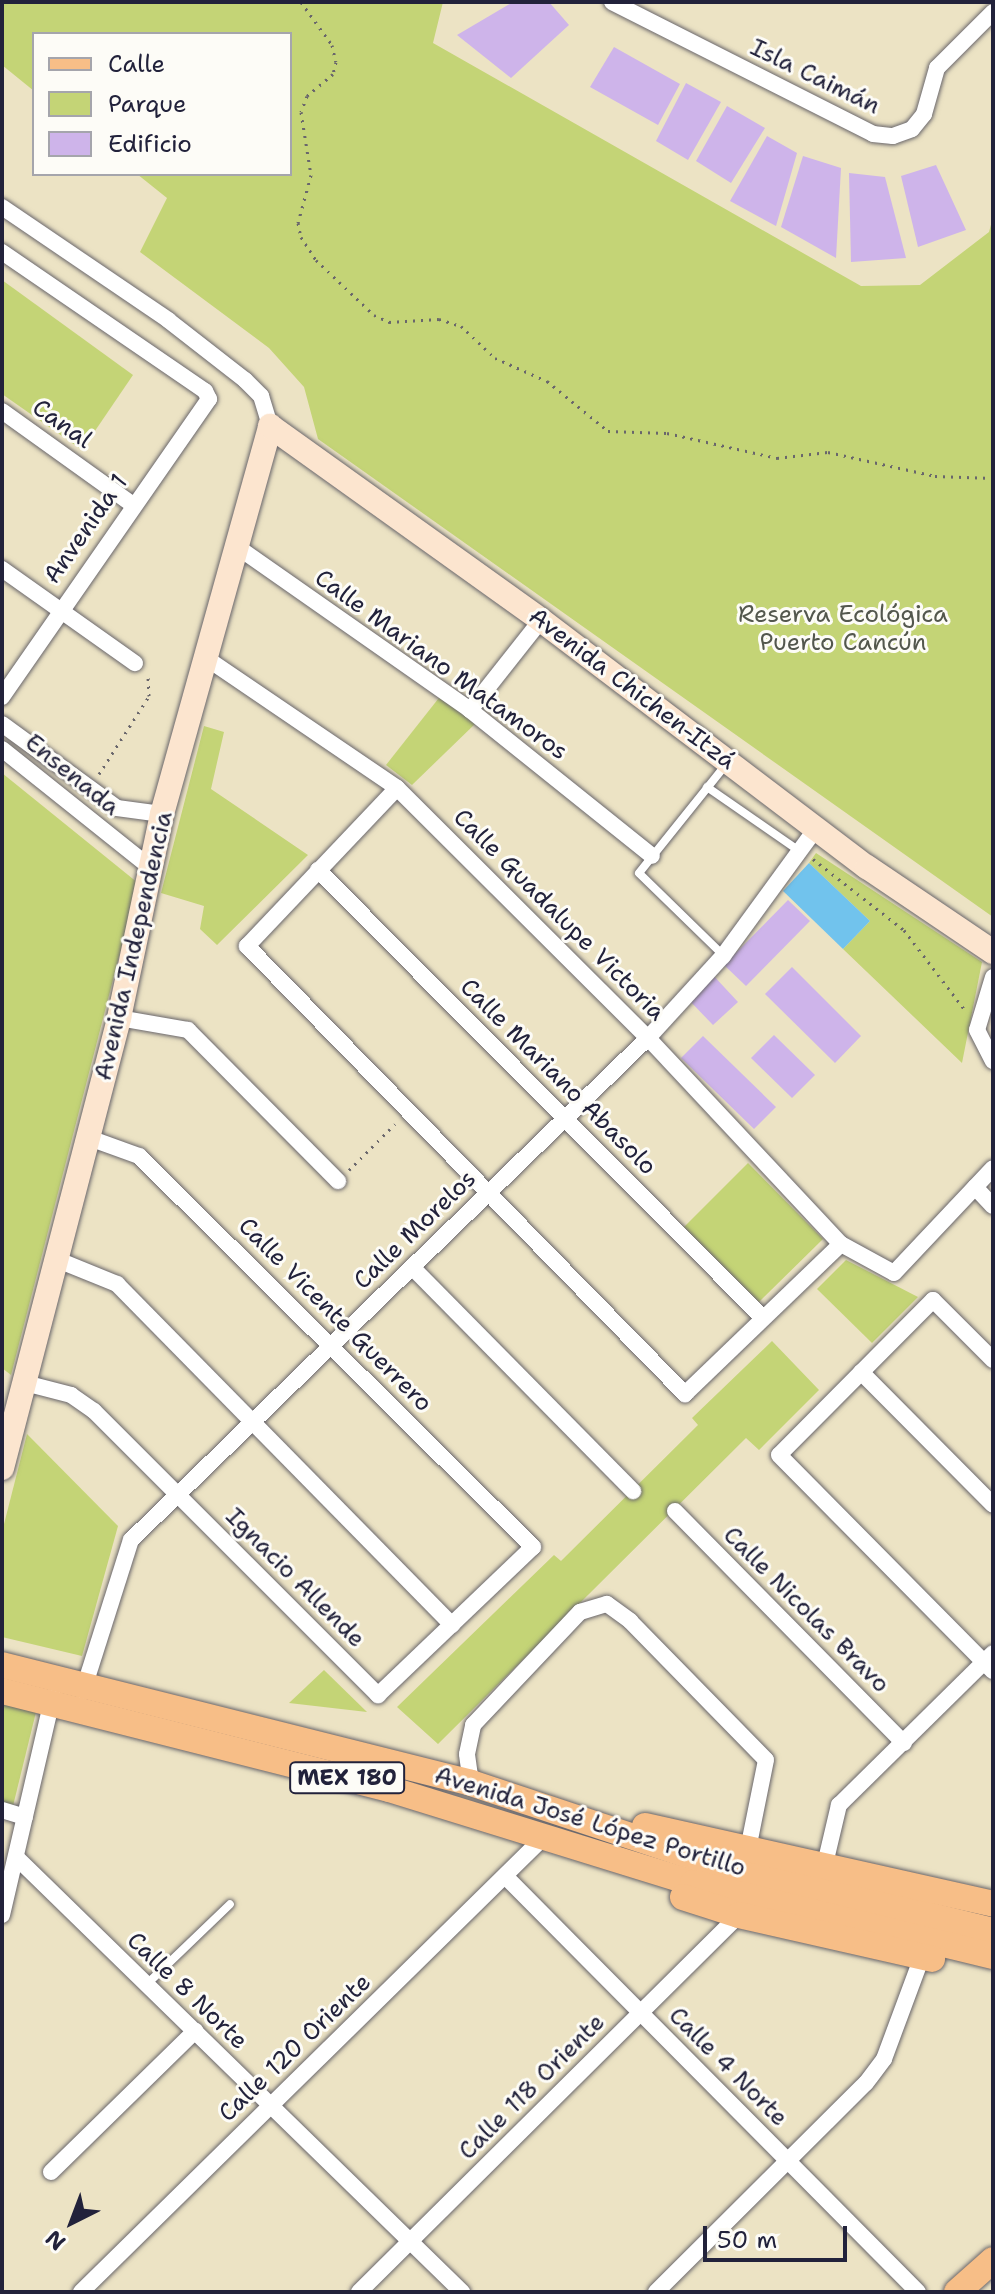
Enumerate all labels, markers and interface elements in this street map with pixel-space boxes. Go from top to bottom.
legend [32,32,292,176]
street label: Isla Caimán [746,33,884,121]
text: Calle [108,48,165,80]
text: Parque [108,88,187,120]
text: Edificio [108,128,192,160]
street label: Canal [27,393,97,455]
street label: Anvenida 1 [38,469,134,589]
street label: Calle Mariano Matamoros [309,564,573,766]
park label: Reserva Ecológica Puerto Cancún [738,601,948,657]
street label: Avenida Chichen-Itzá [523,602,741,776]
street label: Ensenada [19,728,125,822]
street label: Calle Guadalupe Victoria [447,803,671,1027]
street label: Avenida Independencia [89,809,179,1083]
street label: Calle Mariano Abasolo [454,973,662,1181]
street label: Calle Morelos [348,1165,482,1295]
street label: Calle Vicente Guerrero [232,1212,438,1418]
street label: Ignacio Allende [219,1502,371,1654]
street label: Calle Nicolas Bravo [717,1521,895,1699]
road number: MEX 180 [289,1760,405,1796]
street label: Avenida José López Portillo [431,1761,749,1883]
street label: Calle 8 Norte [121,1926,253,2056]
street label: Calle 120 Oriente [213,1968,377,2128]
street label: Calle 4 Norte [663,2002,793,2132]
street label: Calle 118 Oriente [453,2008,611,2166]
north arrow [32,2182,112,2262]
scale bar [707,2210,851,2260]
text: N [39,2224,72,2257]
text: 50 m [717,2224,777,2256]

